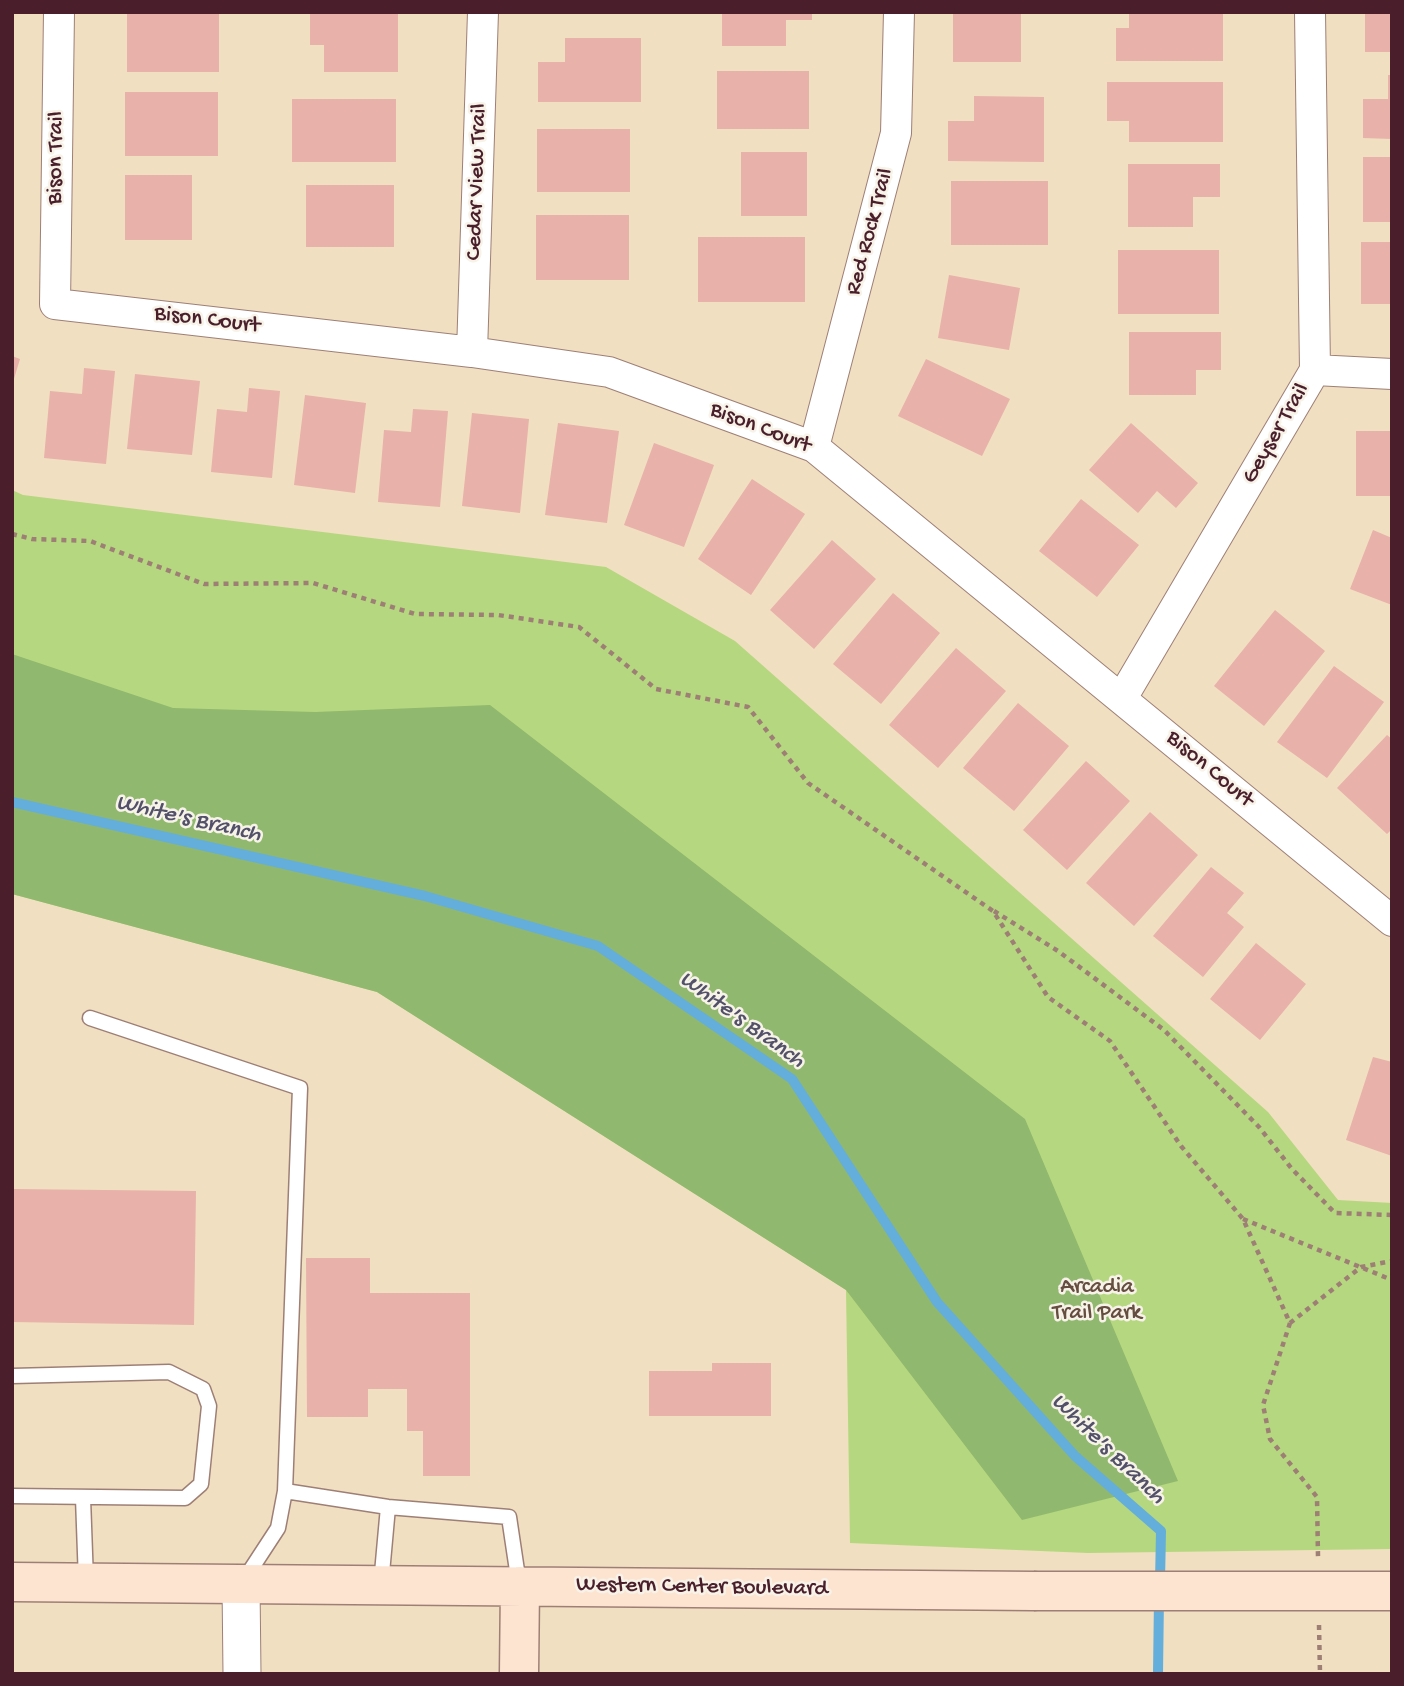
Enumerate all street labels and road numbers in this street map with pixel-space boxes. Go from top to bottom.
street label: Cedar View Trail [461,103,495,261]
street label: Bison Trail [42,111,72,205]
street label: Red Rock Trail [841,166,901,298]
street label: Bison Court [153,301,261,341]
street label: Geyser Trail [1237,379,1317,489]
street label: Bison Court [705,397,815,461]
street label: Bison Court [1159,725,1259,815]
street label: Western Center Boulevard [576,1572,828,1604]

